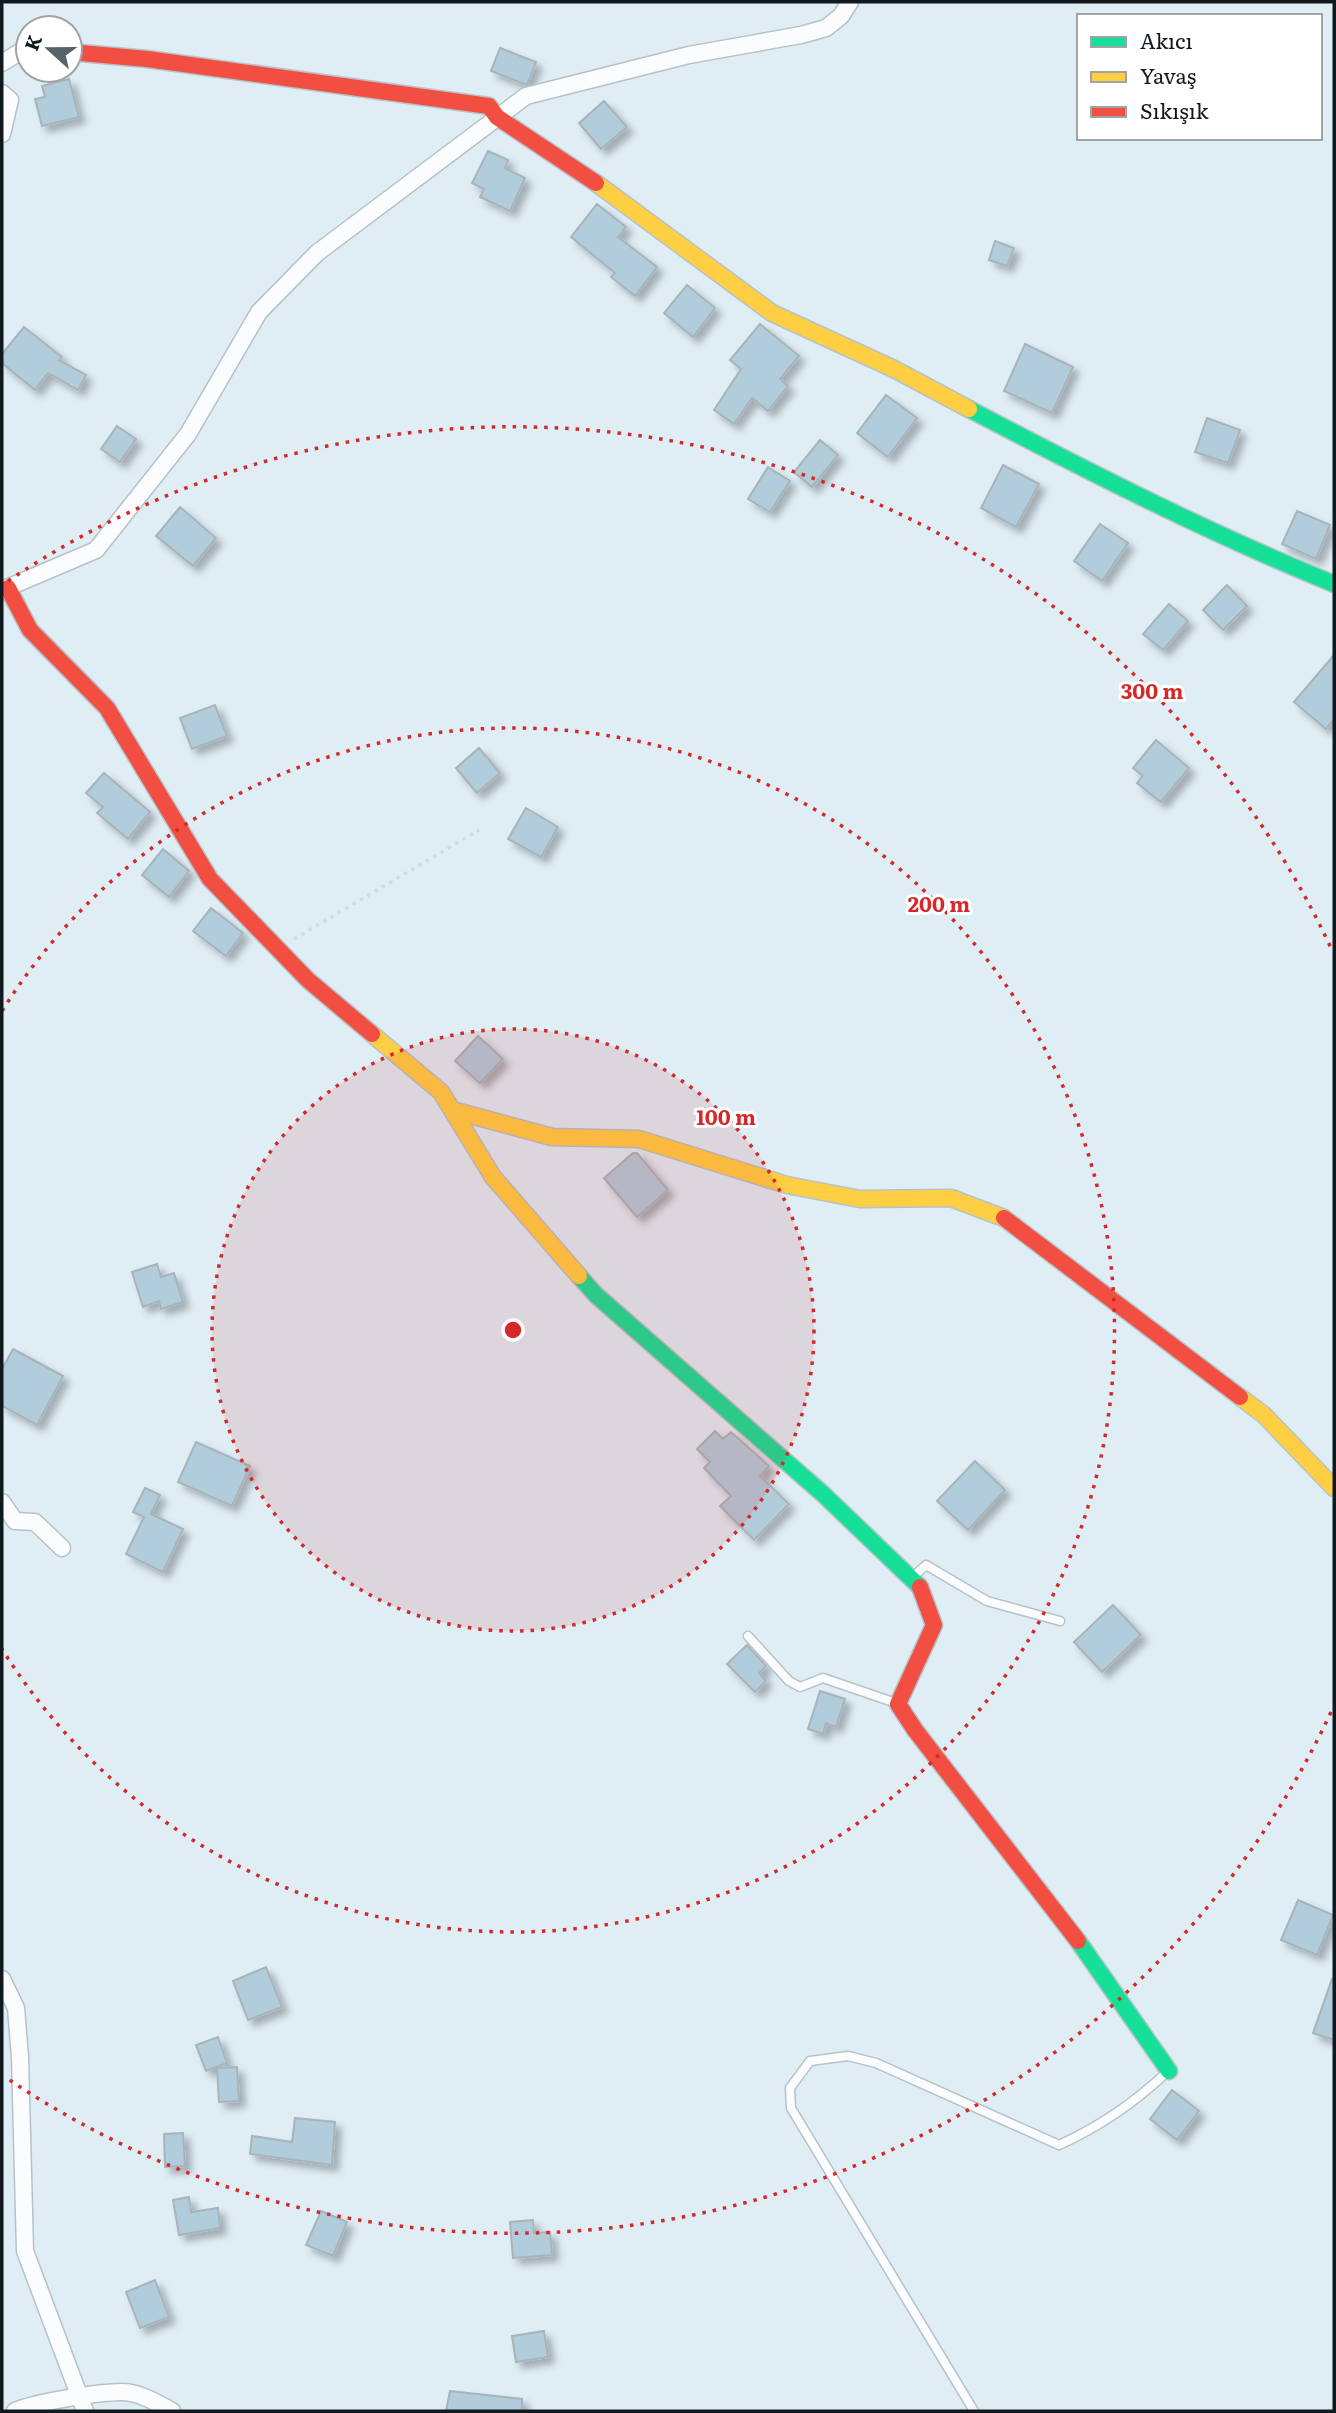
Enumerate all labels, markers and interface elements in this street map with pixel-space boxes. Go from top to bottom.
north arrow [14,14,84,84]
legend [1077,14,1322,140]
text: Akıcı [1140,24,1193,55]
text: K [16,30,48,55]
text: Yavaş [1140,59,1196,90]
text: Sıkışık [1140,94,1209,125]
text: 300 m [1121,674,1183,705]
text: 200 m [908,887,970,918]
text: 100 m [696,1100,756,1131]
centre of rings [501,1318,525,1342]

